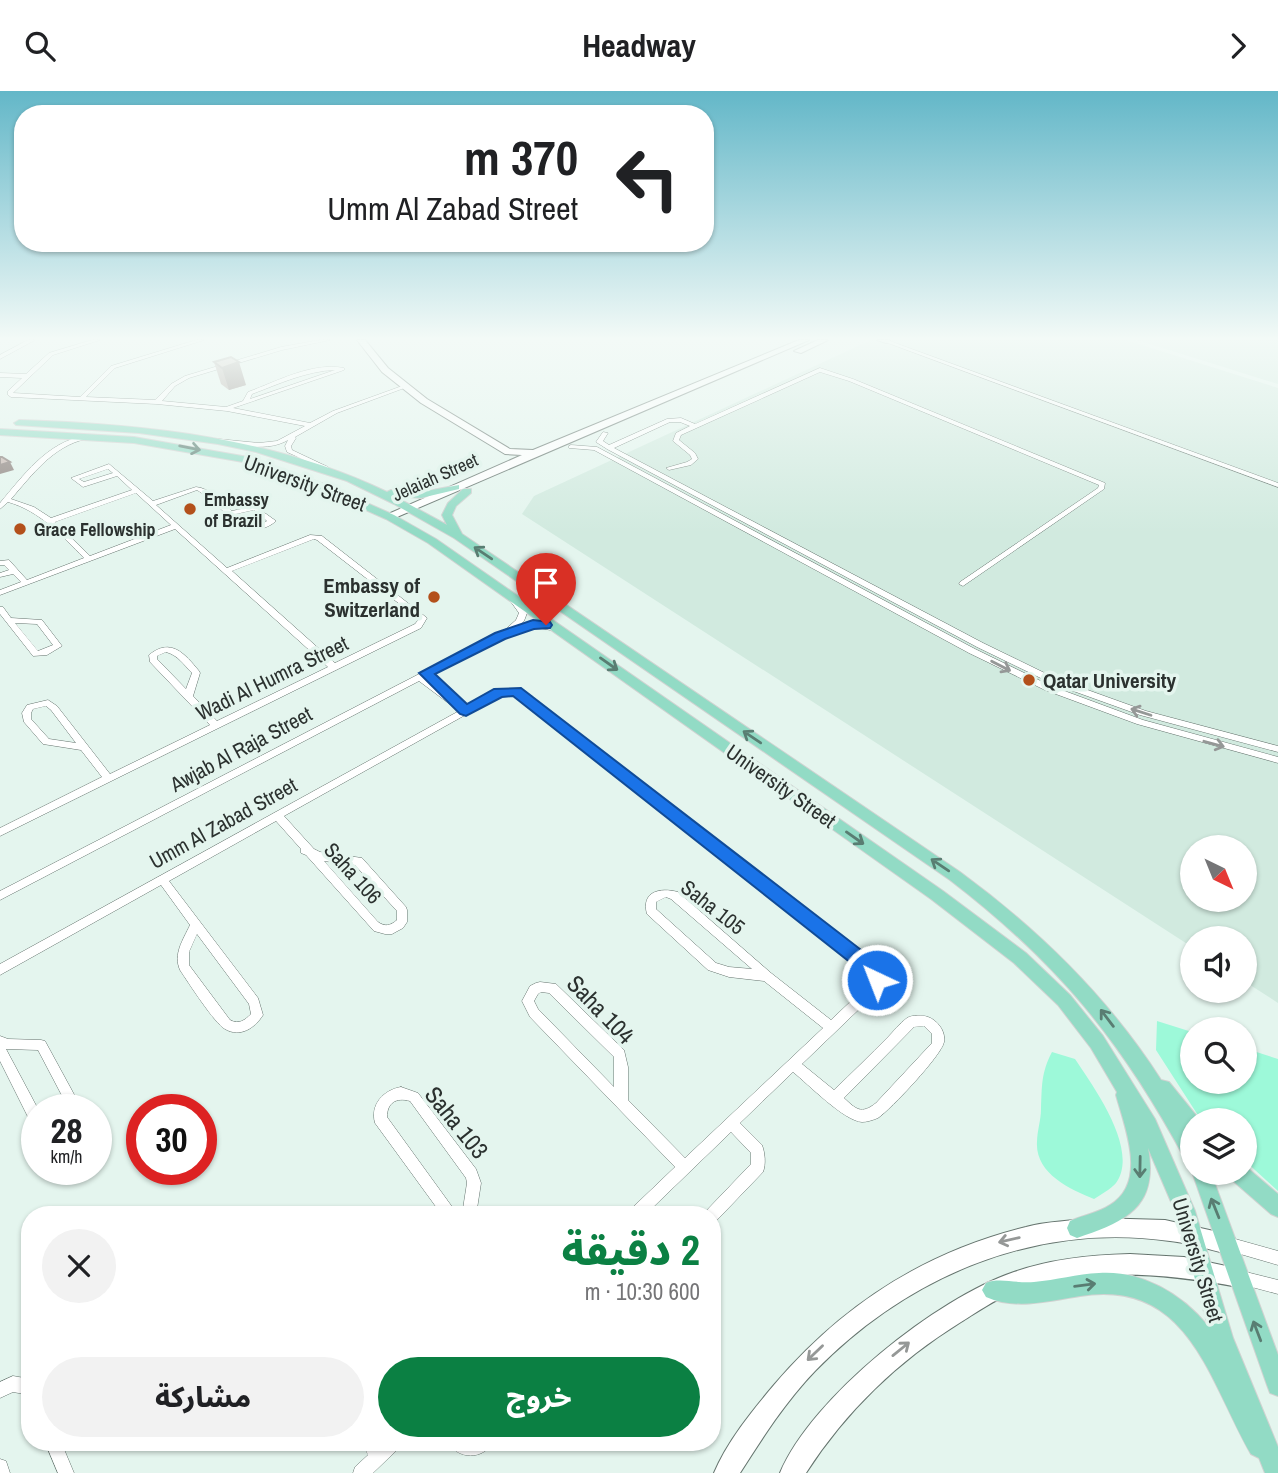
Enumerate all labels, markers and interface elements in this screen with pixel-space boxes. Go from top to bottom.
text: Headway [582,24,696,67]
icon: search [21,27,59,65]
icon: forward [1219,27,1257,65]
text: 370 m [464,124,578,190]
icon: left [602,133,693,224]
text: Umm Al Zabad Street [327,187,578,230]
one-way arrow [178,442,201,456]
street label: University Street [240,447,370,519]
street label: Jelaiah Street [388,447,482,507]
place label: Embassy of Brazil [204,487,270,533]
marker: Embassy of Brazil [182,501,198,517]
place label: Grace Fellowship [34,517,156,542]
marker: Grace Fellowship [12,521,28,537]
one-way arrow [474,546,493,560]
pin [516,553,576,625]
icon: arrive [527,564,565,602]
place label: Embassy of Switzerland [323,571,420,624]
marker: Embassy of Switzerland [426,589,442,605]
street label: Wadi Al Humra Street [191,629,353,727]
one-way arrow [599,657,618,671]
one-way arrow [990,659,1011,673]
place label: Qatar University [1043,666,1176,695]
marker: Qatar University [1021,672,1037,688]
street label: Awjab Al Raja Street [164,699,317,799]
one-way arrow [1131,705,1153,718]
one-way arrow [743,730,762,744]
street label: University Street [720,737,842,835]
one-way arrow [1202,738,1225,751]
street label: Umm Al Zabad Street [144,770,302,876]
one-way arrow [845,831,864,845]
north arrow [1180,835,1256,912]
map controls [1180,835,1257,1185]
street label: Saha 106 [318,836,388,910]
one-way arrow [930,858,950,872]
street label: Saha 105 [675,873,751,941]
button: sound [1180,926,1257,1003]
position arrow [840,943,914,1017]
street label: Saha 104 [560,968,642,1050]
one-way arrow [1100,1008,1115,1027]
button: search [1180,1017,1257,1094]
street label: Saha 103 [418,1079,496,1165]
speed limit sign: 30 [126,1094,217,1185]
text: 28 [51,1107,82,1154]
button: layers [1180,1108,1257,1185]
text: km/h [51,1144,83,1169]
one-way arrow [1133,1155,1147,1178]
street label: University Street [1165,1194,1231,1326]
one-way arrow [1207,1198,1220,1219]
text: 2 دقيقة [562,1222,700,1278]
button: close [42,1229,116,1303]
one-way arrow [998,1234,1021,1247]
text: 600 m · 10:30 [585,1276,700,1307]
one-way arrow [1073,1278,1096,1291]
one-way arrow [1249,1321,1262,1343]
one-way arrow [892,1341,910,1356]
one-way arrow [807,1345,824,1362]
button: مشاركة [42,1357,364,1437]
button: خروج [378,1357,700,1437]

